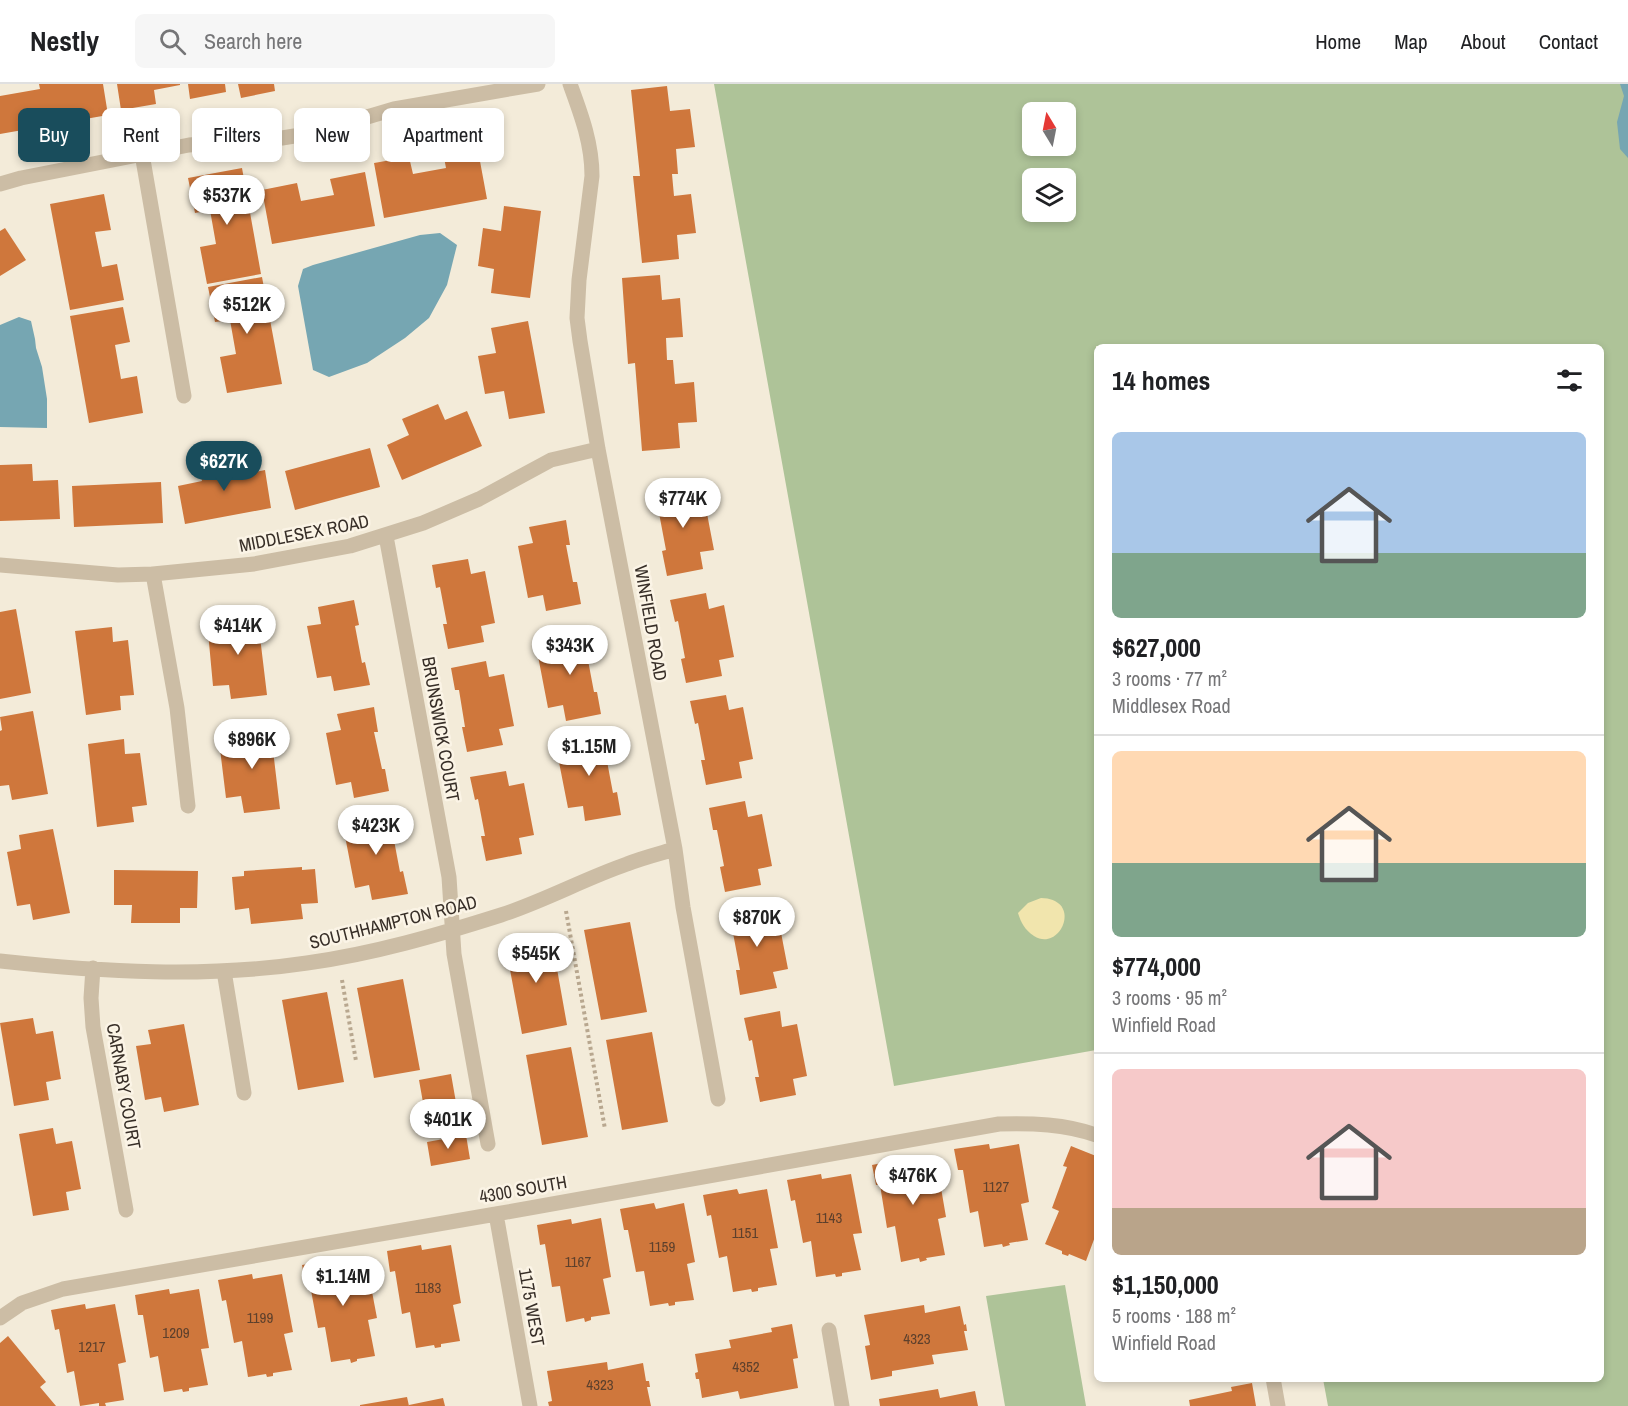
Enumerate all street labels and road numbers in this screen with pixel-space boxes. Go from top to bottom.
street label: MIDDLESEX ROAD [237,508,371,558]
street label: WINFIELD ROAD [629,563,673,683]
street label: BRUNSWICK COURT [416,655,466,803]
street label: SOUTHHAMPTON ROAD [307,889,479,955]
street label: CARNABY COURT [101,1021,147,1151]
street label: 4300 SOUTH [477,1169,569,1209]
street label: 1175 WEST [513,1266,551,1348]

